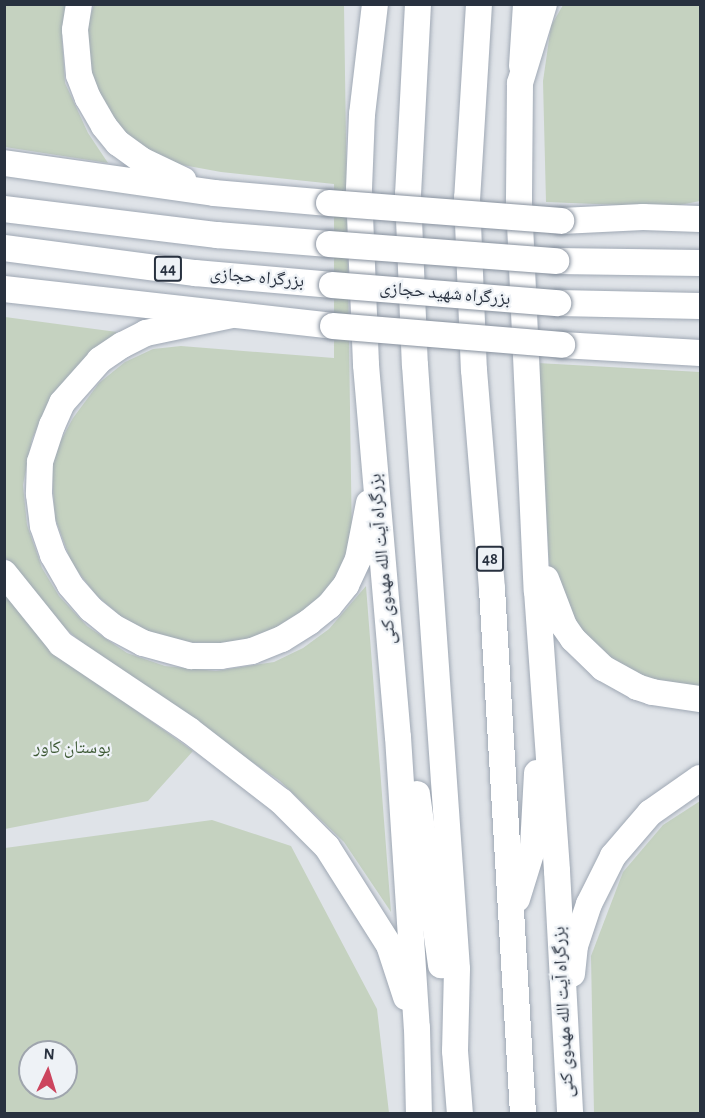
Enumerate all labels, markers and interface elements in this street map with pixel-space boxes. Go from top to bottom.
road number: 44 [153,256,183,282]
street label: بزرگراه حجازی [209,263,305,293]
street label: بزرگراه شهید حجازی [379,278,511,310]
street label: بزرگراه آیت الله مهدوی کنی [365,473,401,645]
road number: 48 [475,546,505,572]
park label: بوستان کاور [33,737,111,759]
street label: بزرگراه آیت الله مهدوی کنی [549,926,579,1098]
north arrow [18,1040,78,1100]
text: N [43,1046,55,1062]

